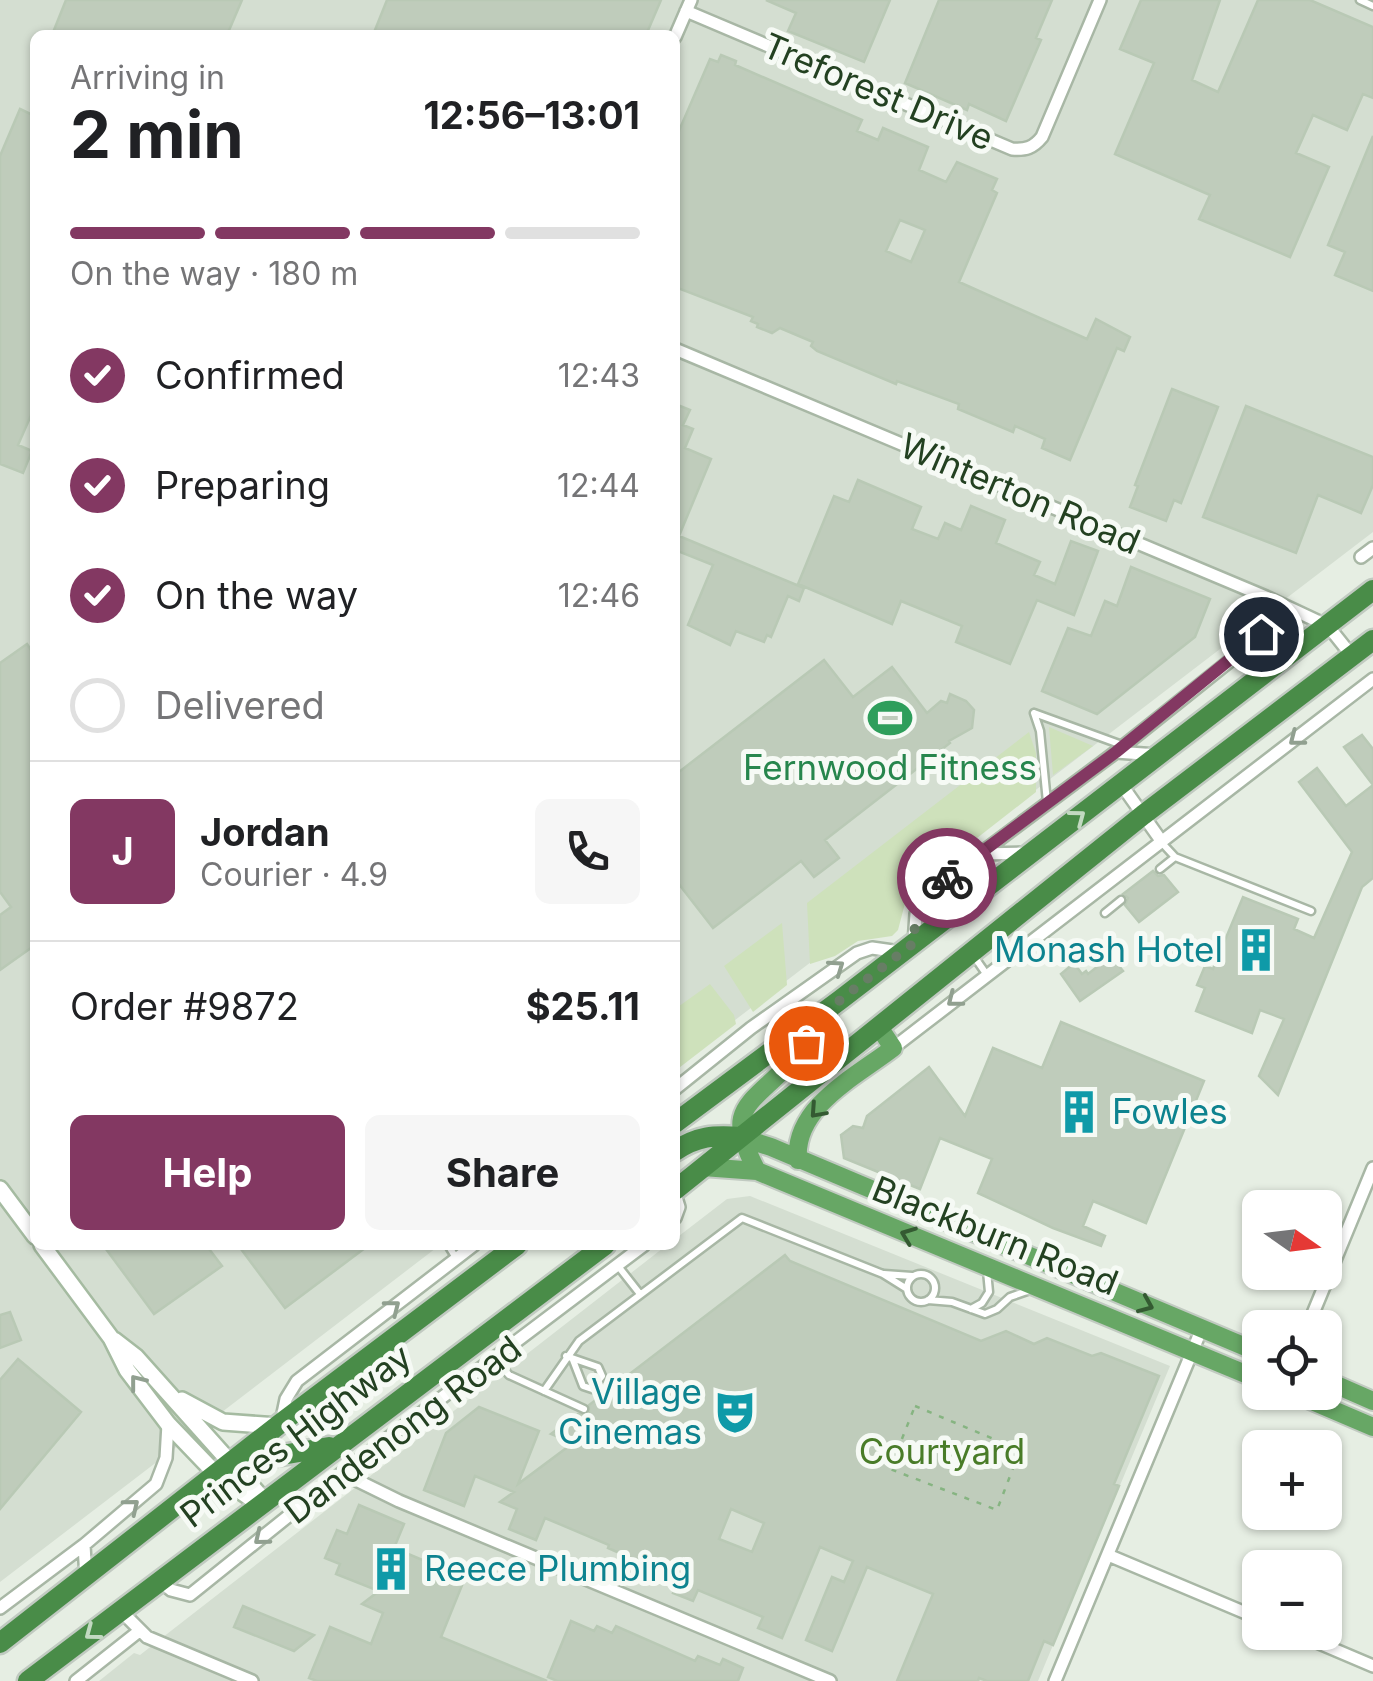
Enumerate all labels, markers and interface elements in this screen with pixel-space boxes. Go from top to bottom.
street label: Treforest Drive [757,24,1000,159]
text: Arriving in [70,58,225,97]
text: 12:56–13:01 [423,92,640,138]
text: 2 min [70,95,244,174]
text: On the way · 180 m [70,254,358,293]
icon: check [70,348,125,403]
text: Confirmed [155,352,345,398]
text: 12:43 [558,356,640,395]
street label: Winterton Road [894,424,1146,562]
icon: check [70,458,125,513]
text: Preparing [155,462,330,508]
text: 12:44 [557,466,640,505]
icon: check [70,568,125,623]
text: On the way [155,572,358,618]
text: 12:46 [558,576,640,615]
pin [1219,592,1304,677]
icon: home [1234,607,1289,662]
text: Delivered [155,682,325,728]
sports icon: Fernwood Fitness [866,694,914,742]
one-way arrow [1289,727,1307,744]
place label: Fernwood Fitness [743,746,1037,788]
button: phone [535,799,640,904]
text: Jordan [200,809,330,855]
one-way arrow [1067,811,1085,829]
text: J [111,828,134,874]
courier [897,828,997,928]
icon: bike [920,851,975,906]
text: Courier · 4.9 [200,855,388,894]
building icon: Monash Hotel [1232,926,1280,974]
place label: Monash Hotel [994,928,1223,970]
one-way arrow [825,961,844,979]
text: Order #9872 [70,983,299,1029]
text: $25.11 [526,983,640,1029]
one-way arrow [948,988,966,1006]
pin [764,1001,849,1086]
icon: bag [779,1016,834,1071]
building icon: Fowles [1055,1088,1103,1136]
place label: Fowles [1112,1090,1228,1132]
one-way arrow [810,1099,828,1118]
button: Help [70,1115,345,1230]
button: Share [365,1115,640,1230]
street label: Blackburn Road [866,1167,1124,1303]
north arrow [1242,1190,1342,1290]
map controls [1242,1190,1342,1650]
one-way arrow [900,1227,917,1247]
one-way arrow [1136,1293,1154,1313]
one-way arrow [382,1302,400,1319]
button: locate [1242,1310,1342,1410]
street label: Dandenong Road [276,1327,529,1532]
street label: Princes Highway [172,1335,419,1536]
place label: Village Cinemas [558,1370,702,1452]
one-way arrow [131,1375,149,1393]
theatre icon: Village Cinemas [711,1388,759,1436]
park label: Courtyard [859,1430,1025,1472]
button: + [1242,1430,1342,1530]
one-way arrow [121,1500,139,1518]
one-way arrow [254,1526,272,1544]
building icon: Reece Plumbing [367,1545,415,1593]
place label: Reece Plumbing [424,1547,691,1589]
button: − [1242,1550,1342,1650]
one-way arrow [85,1621,103,1639]

